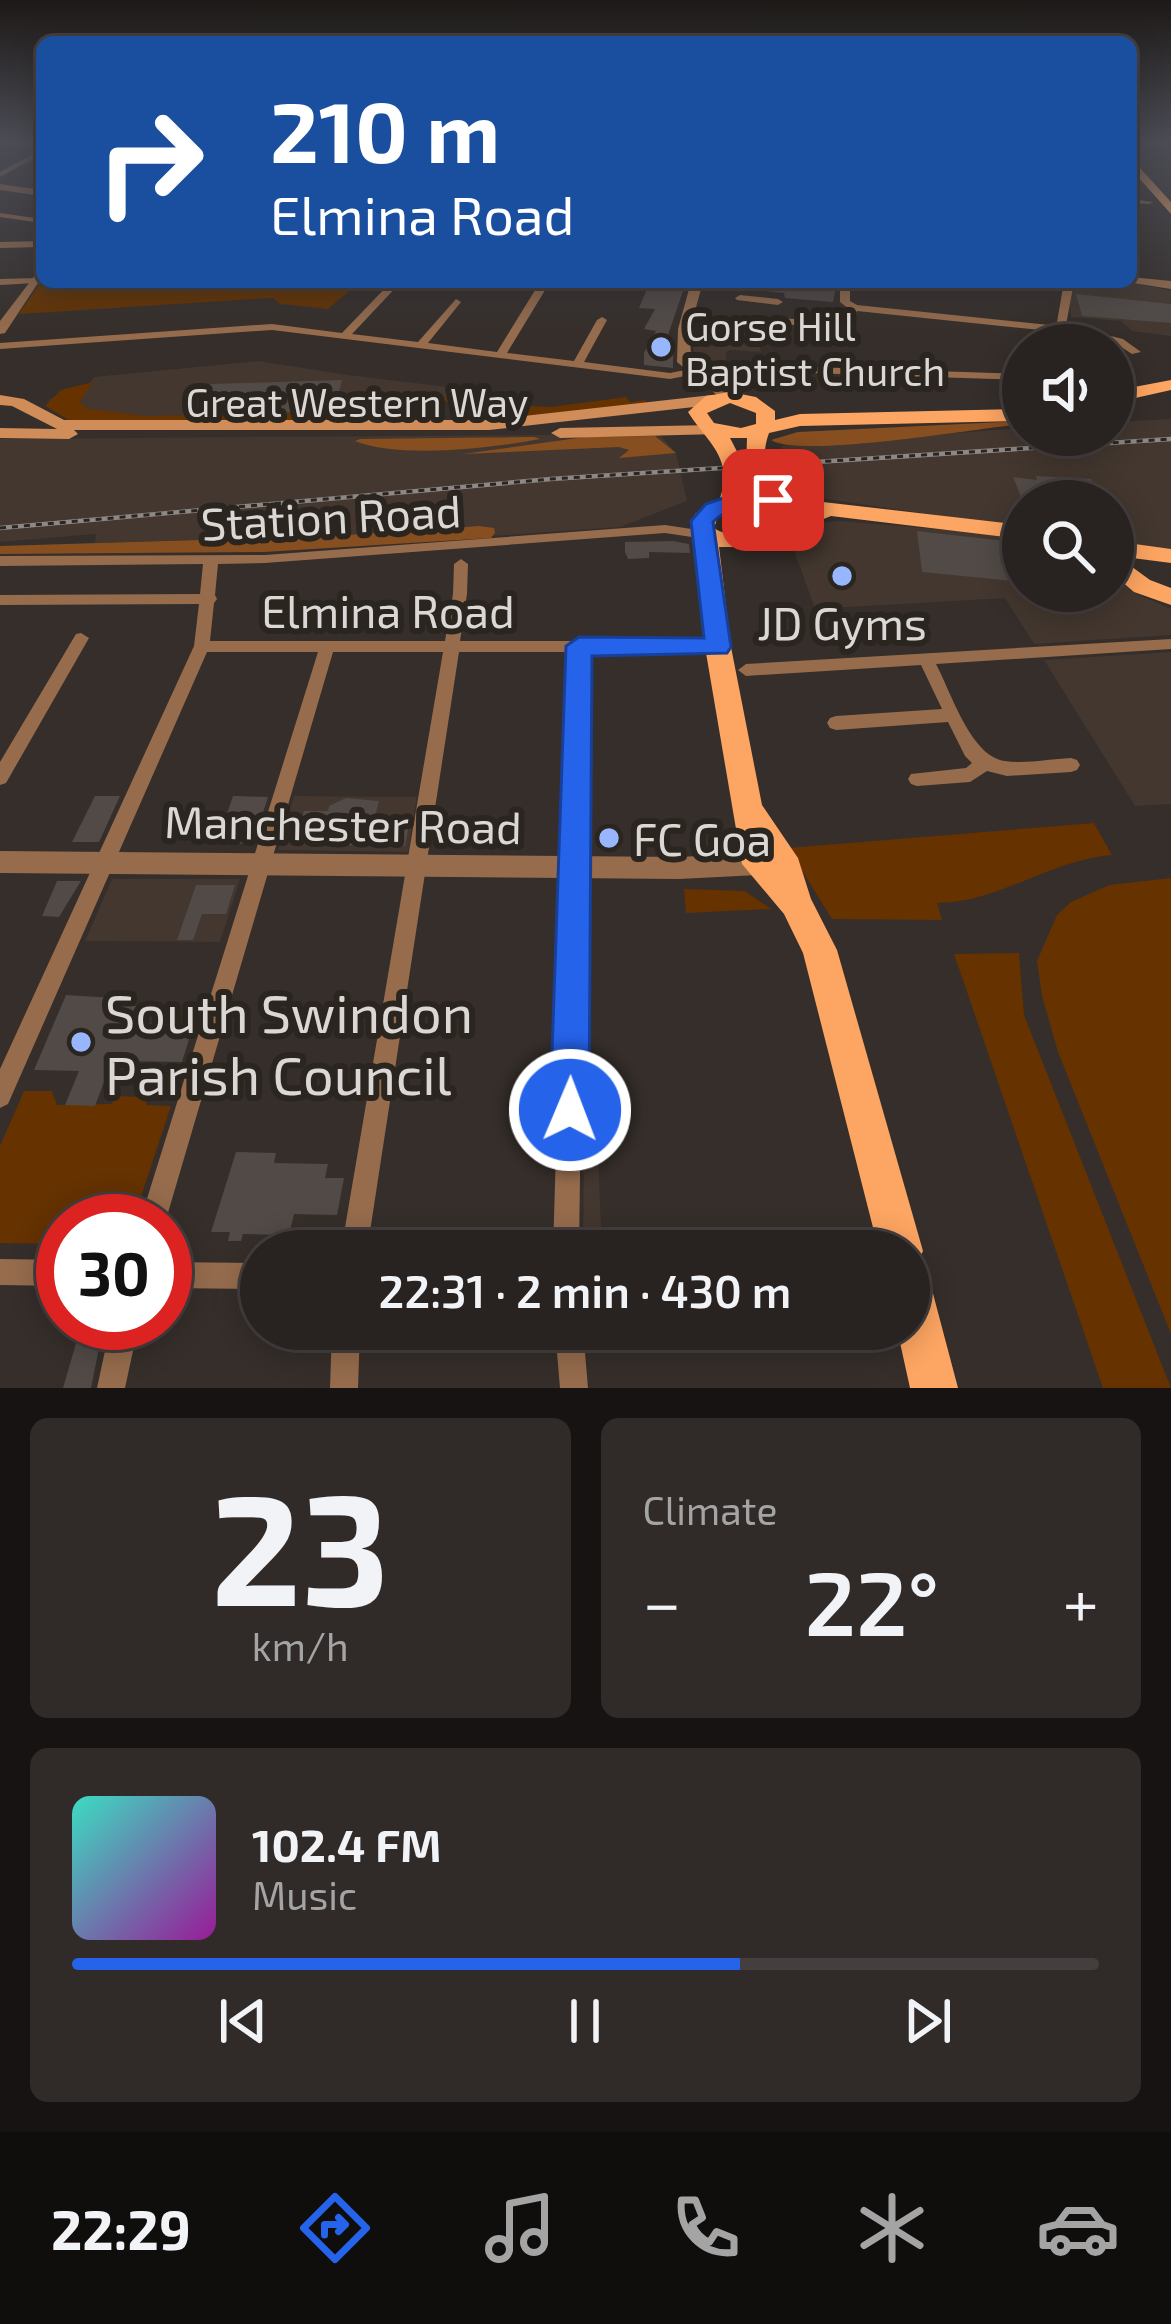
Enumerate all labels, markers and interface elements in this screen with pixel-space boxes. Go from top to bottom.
text: 210 m [270,79,500,180]
icon: right [72,84,228,240]
text: Elmina Road [270,181,574,246]
place label: Gorse Hill Baptist Church [685,302,945,394]
map controls [1002,324,1134,612]
button: sound [1002,324,1134,456]
marker: Gorse Hill Baptist Church [648,334,674,360]
street label: Great Western Way [186,378,528,425]
pin [722,449,824,551]
icon: arrive [740,467,806,533]
button: search [1002,480,1134,612]
street label: Station Road [200,482,462,550]
marker: JD Gyms [829,563,855,589]
street label: Elmina Road [261,583,515,637]
place label: JD Gyms [757,595,927,649]
street label: Manchester Road [164,793,522,853]
place label: FC Goa [633,811,771,865]
marker: FC Goa [596,825,622,851]
place label: South Swindon Parish Council [105,979,473,1106]
marker: South Swindon Parish Council [68,1029,94,1055]
position arrow [507,1047,633,1173]
speed limit sign: 30 [36,1194,192,1350]
text: 22:31 · 2 min · 430 m [379,1263,791,1317]
text: 23 [211,1450,390,1637]
text: Climate [643,1486,777,1533]
text: 22° [804,1546,939,1654]
text: − [643,1561,681,1640]
text: + [1063,1561,1099,1640]
text: km/h [252,1622,349,1669]
text: 102.4 FM [252,1817,441,1871]
text: Music [252,1871,357,1918]
icon: previous [210,1988,276,2054]
icon: pause [552,1988,618,2054]
icon: next [895,1988,961,2054]
icon: directions [293,2186,377,2270]
icon: music [478,2186,562,2270]
icon: phone [664,2186,748,2270]
icon: climate [850,2186,934,2270]
icon: car [1036,2186,1120,2270]
text: 22:29 [51,2196,191,2261]

